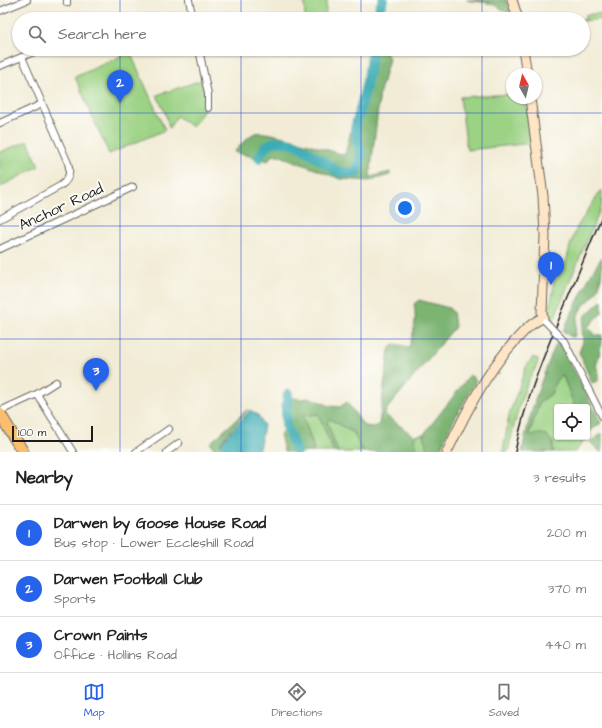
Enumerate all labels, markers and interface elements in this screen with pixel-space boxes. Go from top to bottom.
search box [12,12,590,56]
icon: search [26,23,48,45]
text: Search here [58,24,147,45]
north arrow [506,68,542,104]
pin: 2 [107,70,133,103]
street label: Anchor Road [15,178,107,236]
your location [395,198,415,218]
pin: 1 [538,252,564,285]
pin: 3 [83,358,109,391]
map controls [554,404,590,440]
button: locate [554,404,590,440]
scale bar [12,424,93,443]
text: 100 m [18,425,46,440]
text: Nearby [16,466,73,490]
text: 3 results [533,469,586,487]
text: Darwen by Goose House Road [54,513,266,534]
text: 1 [28,524,30,542]
text: 200 m [547,524,586,542]
text: Bus stop · Lower Eccleshill Road [54,534,254,552]
text: Darwen Football Club [54,569,203,590]
text: 2 [25,580,33,598]
text: 370 m [548,580,586,598]
text: Sports [54,590,96,608]
text: Crown Paints [54,625,148,646]
text: 3 [26,636,32,654]
text: 440 m [545,636,586,654]
text: Office · Hollins Road [54,646,177,664]
tab: Map [83,681,105,720]
tab: Directions [271,681,323,720]
tab: Saved [489,681,519,720]

